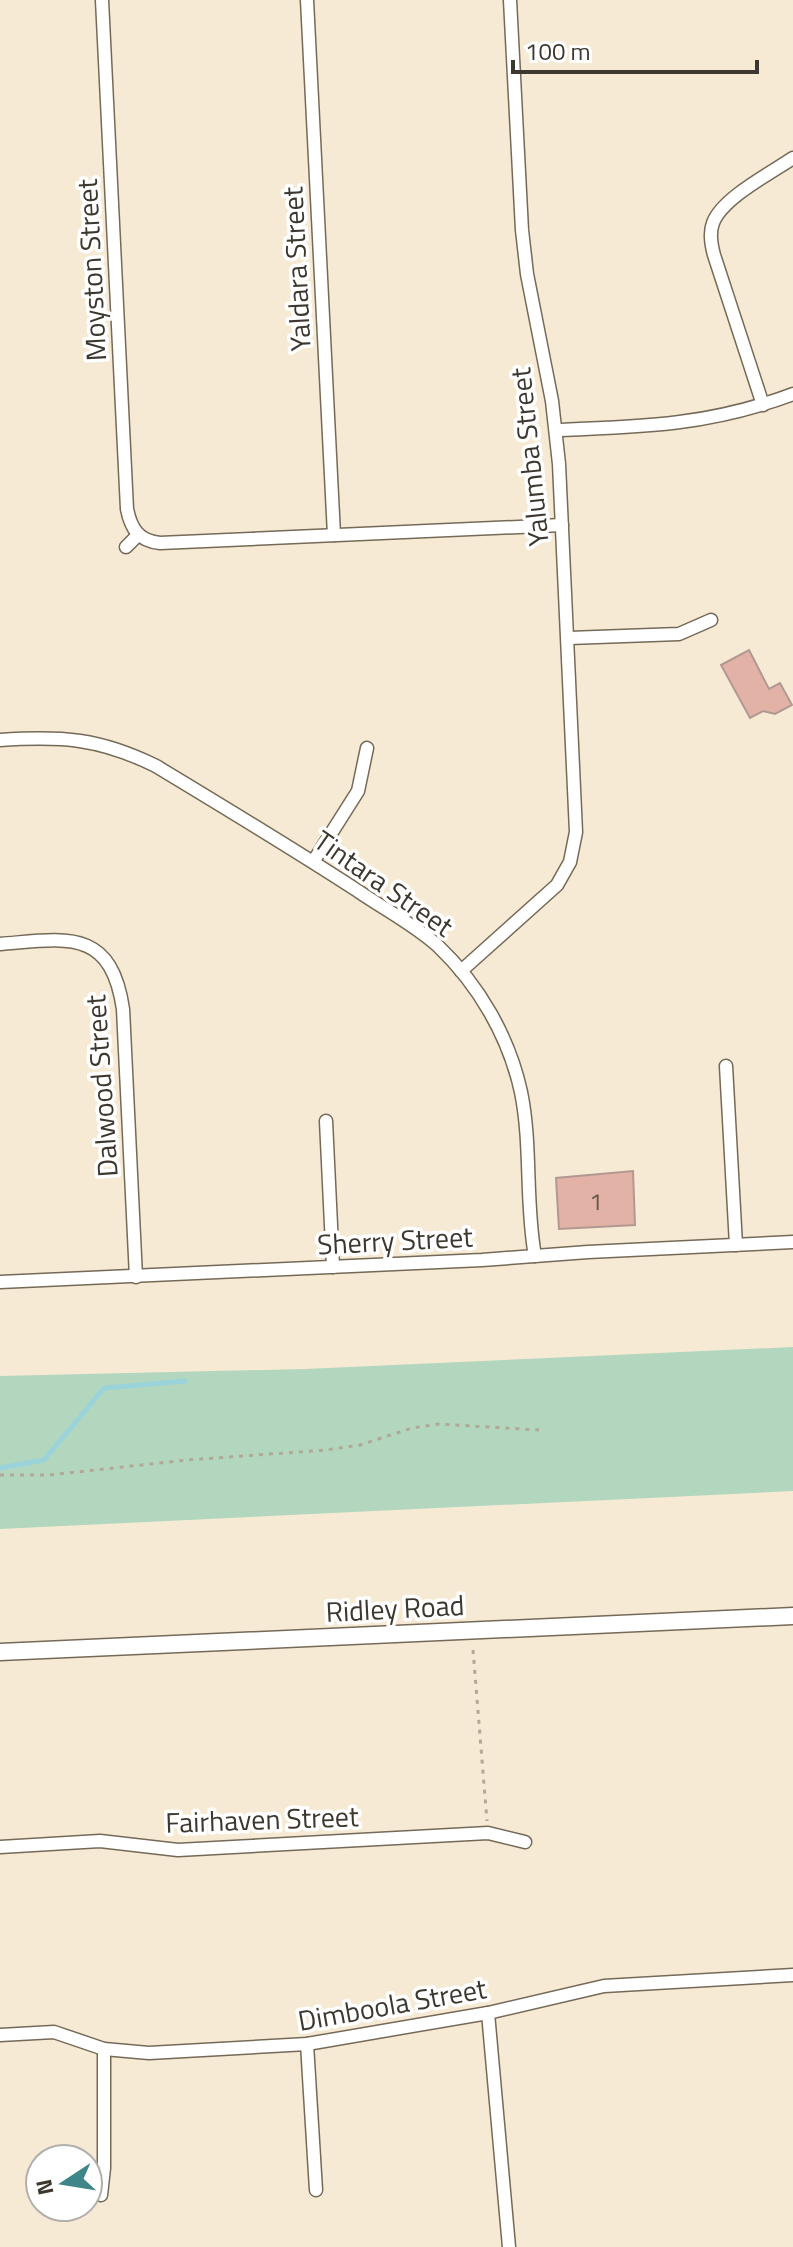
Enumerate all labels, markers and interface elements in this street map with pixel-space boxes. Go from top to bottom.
scale bar [513,24,757,74]
text: 100 m [525,33,591,69]
street label: Moyston Street [65,178,117,362]
street label: Yaldara Street [270,186,322,352]
street label: Yalumba Street [498,366,560,548]
street label: Tintara Street [305,819,463,947]
street label: Dalwood Street [73,993,129,1179]
house number: 1 [589,1183,603,1219]
street label: Sherry Street [316,1214,474,1266]
street label: Ridley Road [325,1583,465,1633]
street label: Fairhaven Street [165,1794,360,1844]
street label: Dimboola Street [294,1966,490,2042]
north arrow [24,2143,104,2223]
text: N [26,2176,63,2198]

